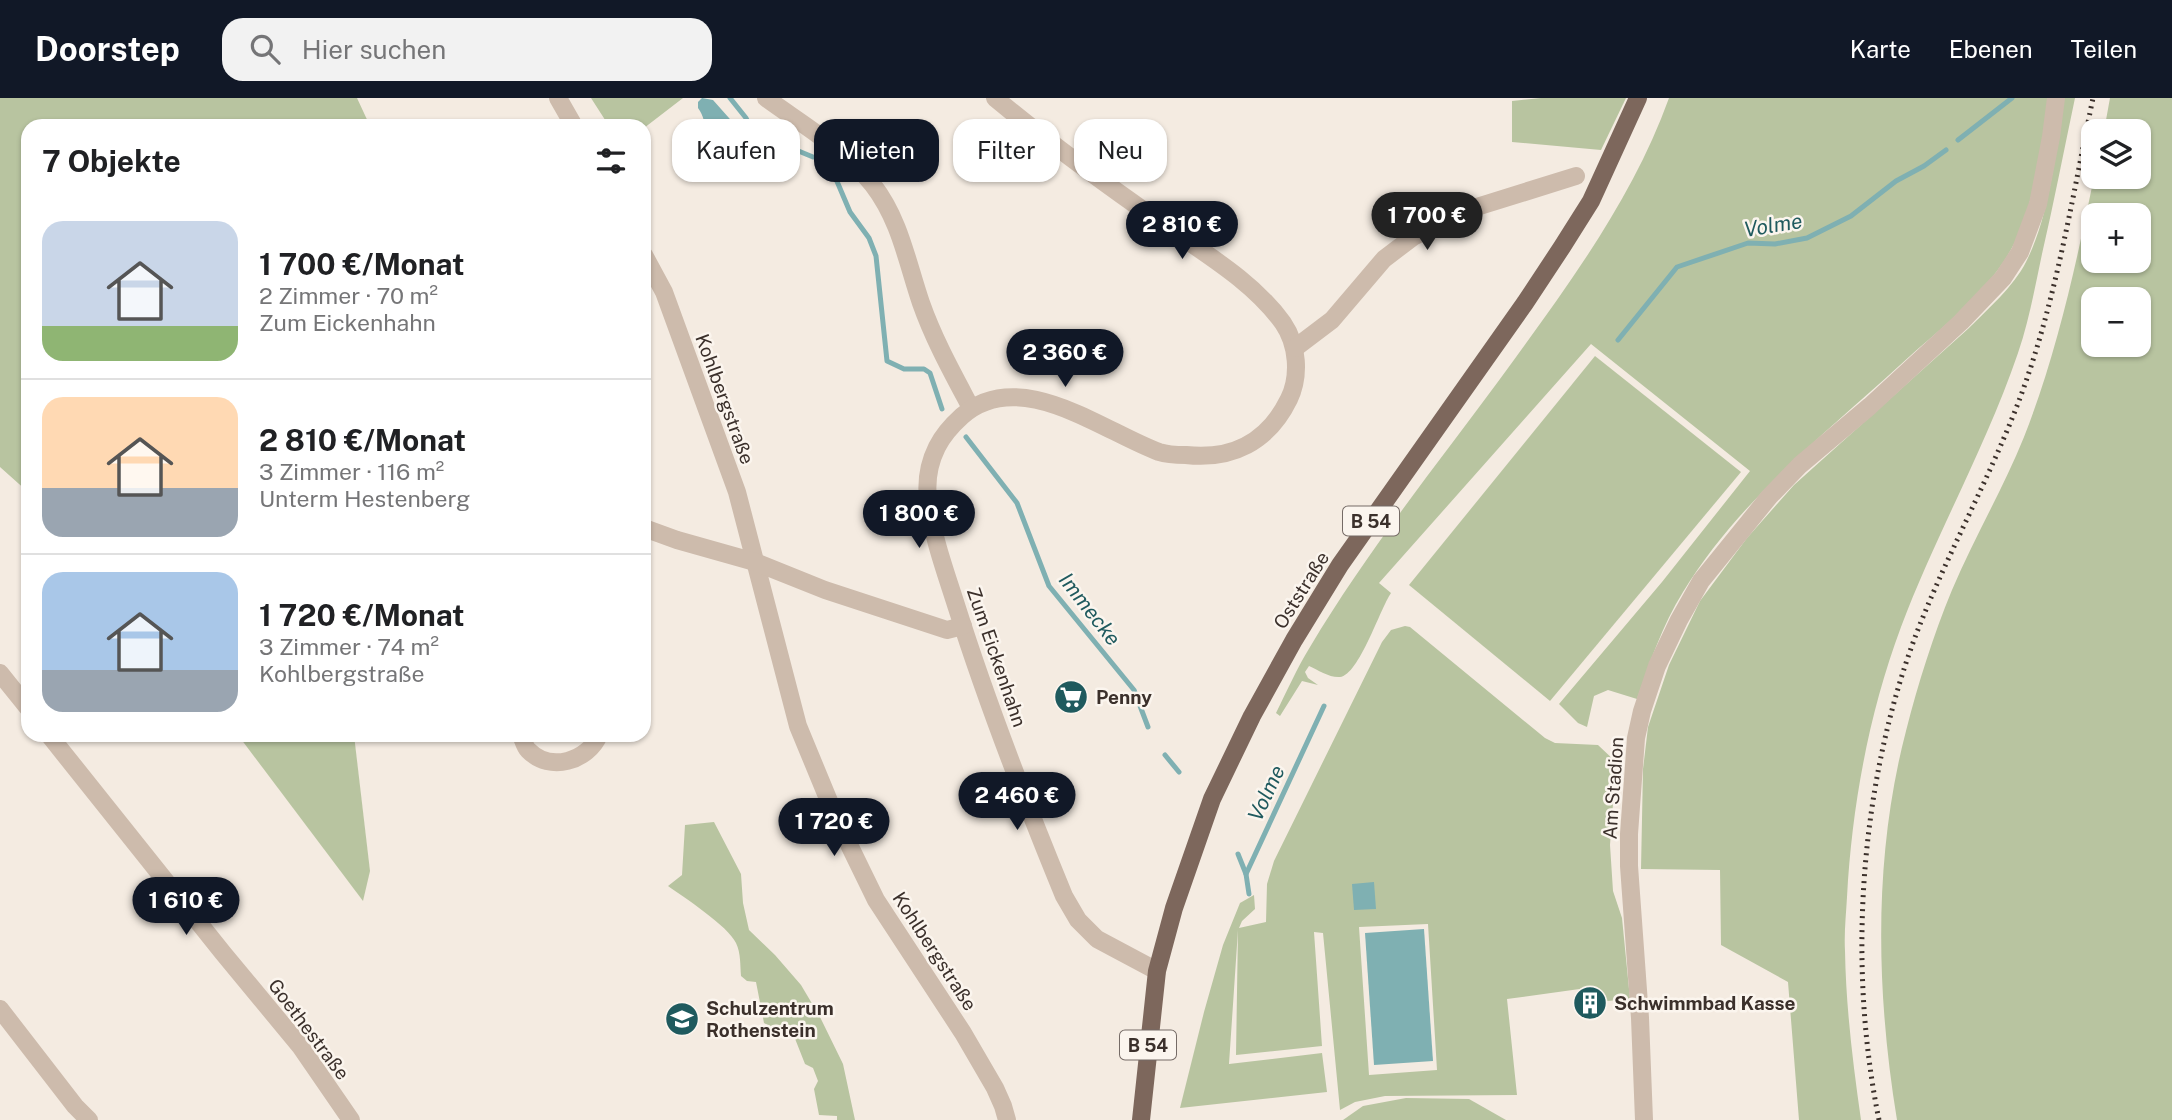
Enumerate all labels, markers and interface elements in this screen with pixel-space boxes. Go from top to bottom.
search box [222,18,712,81]
text: Doorstep [35,30,180,68]
icon: search [246,30,284,68]
text: Hier suchen [302,34,446,65]
text: Karte [1850,35,1911,63]
text: Ebenen [1949,35,2033,63]
text: Teilen [2071,35,2137,63]
chip: Kaufen [672,119,800,182]
chip: Mieten [814,119,939,182]
chip: Filter [953,119,1060,182]
chip: Neu [1074,119,1167,182]
map controls [2081,119,2151,357]
button: layers [2081,119,2151,189]
icon: filters [592,142,630,180]
text: 7 Objekte [42,143,181,179]
pin: 1 700 € [1362,192,1492,252]
text: 1 700 € [1388,201,1466,228]
pin: 2 810 € [1117,202,1247,261]
button: + [2081,203,2151,273]
water label: Volme [1742,208,1804,242]
text: 2 810 € [1142,210,1222,237]
text: 1 700 €/Monat [259,246,464,282]
icon: home [98,249,182,333]
text: 2 Zimmer · 70 m² [259,282,438,309]
button: − [2081,287,2151,357]
text: Zum Eickenhahn [259,309,436,336]
pin: 2 360 € [1000,330,1130,389]
street label: Kohlbergstraße [691,331,759,467]
text: 2 360 € [1022,338,1108,365]
text: 2 810 €/Monat [259,422,466,458]
icon: home [98,425,182,509]
text: 3 Zimmer · 116 m² [259,458,444,485]
text: Unterm Hestenberg [259,485,470,512]
pin: 1 800 € [854,490,984,550]
text: 1 800 € [879,499,959,526]
road number: B 54 [1343,506,1399,536]
street label: Oststraße [1269,547,1333,633]
water label: Immecke [1054,568,1126,650]
street label: Zum Eickenhahn [963,584,1031,730]
text: 1 720 €/Monat [259,597,465,633]
icon: home [98,600,182,684]
text: 3 Zimmer · 74 m² [259,633,439,660]
text: Kohlbergstraße [259,660,425,687]
supermarket icon: Penny [1052,678,1090,716]
place label: Penny [1096,686,1152,708]
street label: Am Stadion [1598,736,1628,840]
water label: Volme [1242,761,1290,825]
pin: 2 460 € [952,772,1082,832]
text: 2 460 € [975,781,1060,808]
pin: 1 720 € [769,798,899,858]
text: 1 720 € [794,807,874,834]
pin: 1 610 € [121,878,251,937]
text: 1 610 € [148,886,224,913]
street label: Kohlbergstraße [889,888,981,1014]
street label: Goethestraße [264,974,354,1084]
building icon: Schwimmbad Kasse [1571,984,1609,1022]
place label: Schwimmbad Kasse [1614,992,1796,1014]
place label: Schulzentrum Rothenstein [706,997,834,1041]
school or university icon: Schulzentrum Rothenstein [663,1000,701,1038]
road number: B 54 [1120,1030,1176,1060]

